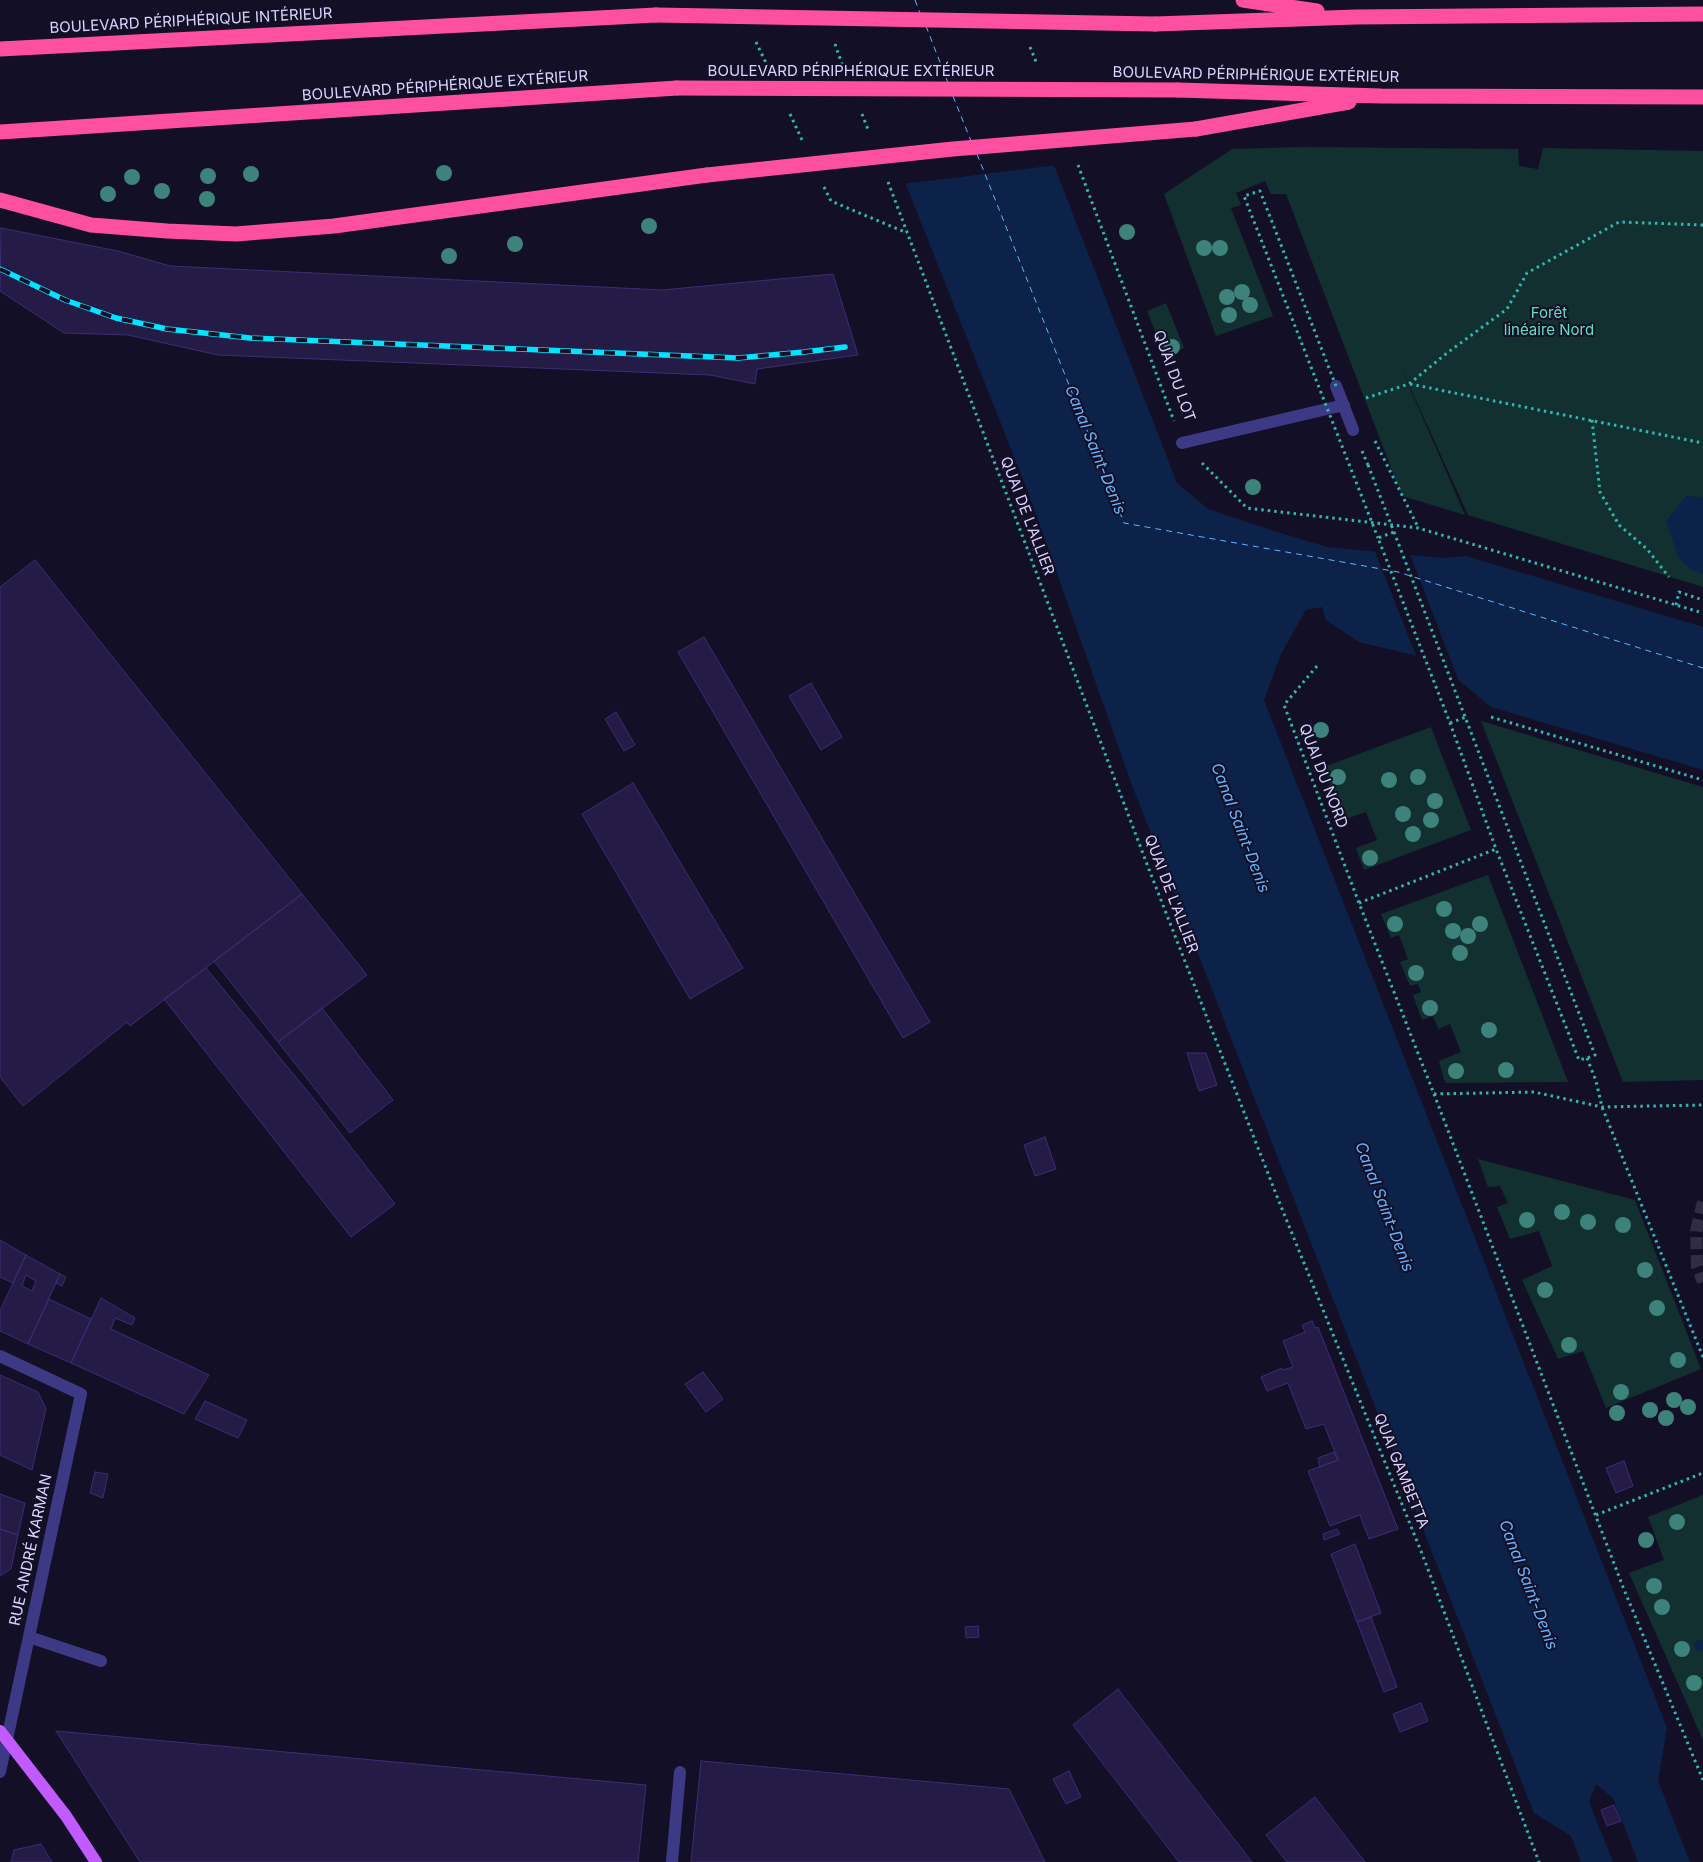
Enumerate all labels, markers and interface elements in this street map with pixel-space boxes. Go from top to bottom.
street label: BOULEVARD PÉRIPHÉRIQUE INTÉRIEUR [49,5,333,37]
street label: BOULEVARD PÉRIPHÉRIQUE EXTÉRIEUR [708,62,994,80]
street label: BOULEVARD PÉRIPHÉRIQUE EXTÉRIEUR [1112,63,1400,87]
street label: BOULEVARD PÉRIPHÉRIQUE EXTÉRIEUR [301,67,589,105]
park label: Forêt linéaire Nord [1504,304,1594,339]
street label: QUAI DU LOT [1149,328,1199,424]
water label: Canal Saint-Denis [1060,383,1130,517]
street label: QUAI DE L'ALLIER [996,454,1058,578]
street label: QUAI DU NORD [1295,721,1351,831]
water label: Canal Saint-Denis [1206,760,1274,896]
street label: QUAI DE L'ALLIER [1140,832,1202,956]
water label: Canal Saint-Denis [1350,1139,1418,1275]
street label: QUAI GAMBETTA [1370,1411,1432,1531]
street label: RUE ANDRÉ KARMAN [6,1472,56,1628]
water label: Canal Saint-Denis [1494,1517,1562,1653]

